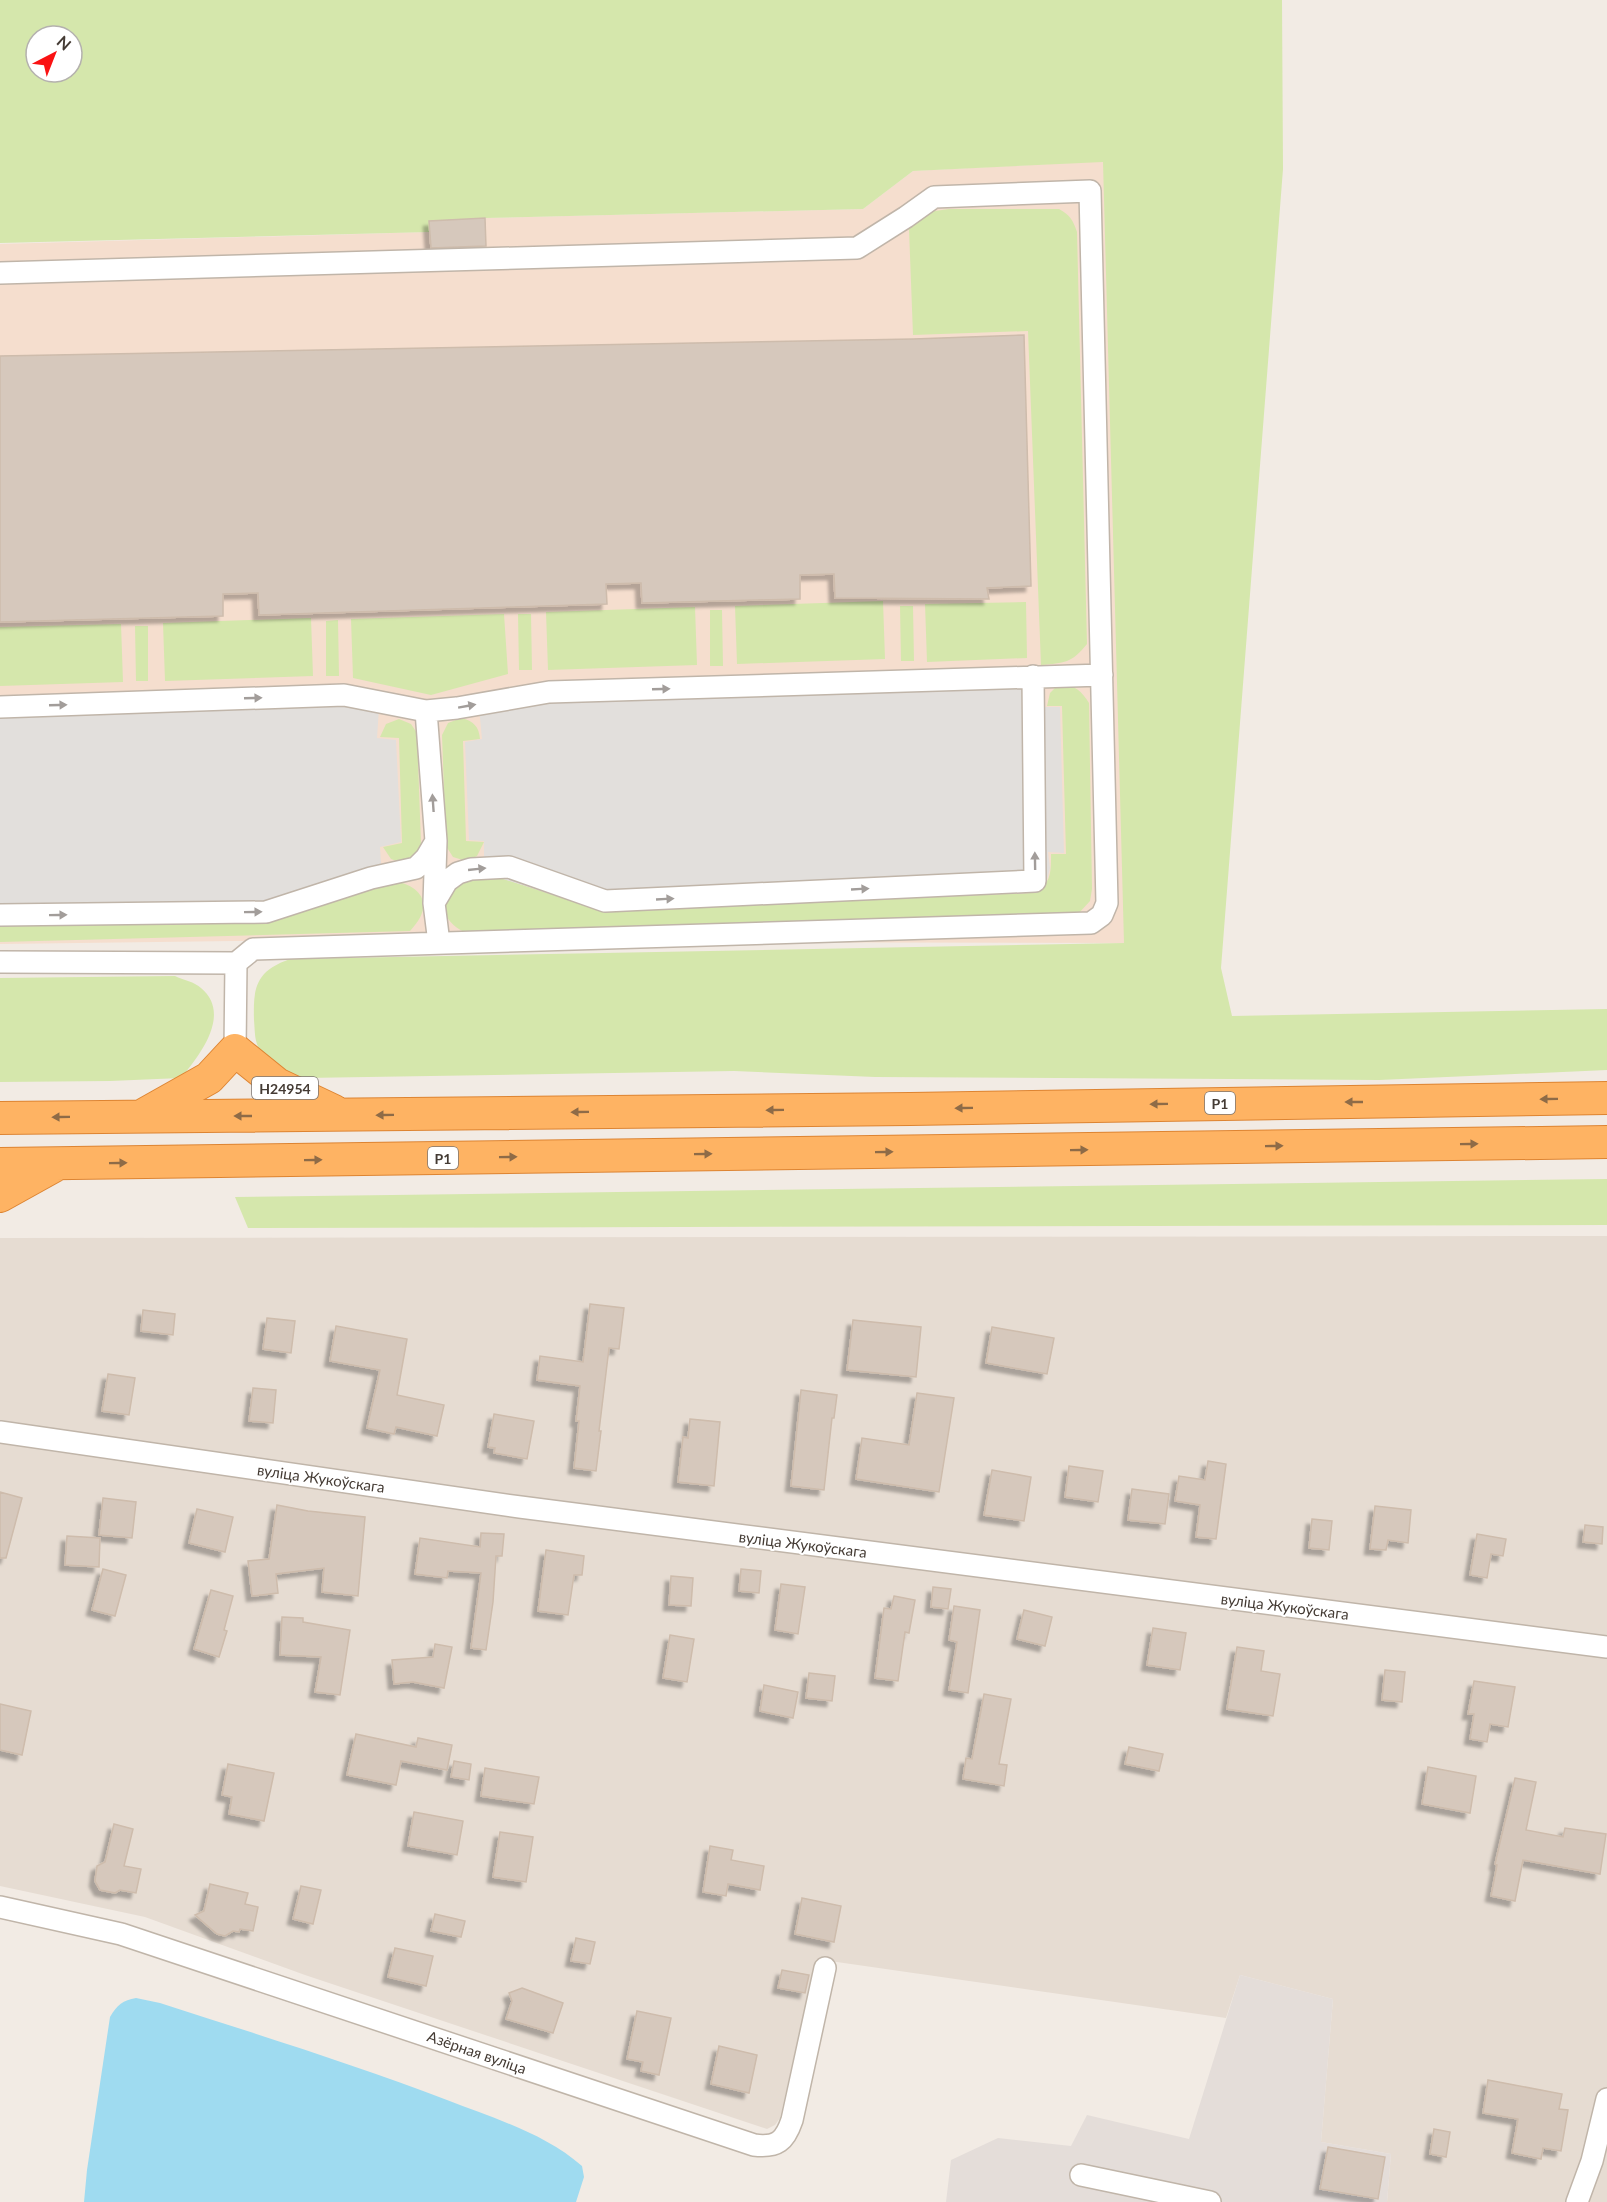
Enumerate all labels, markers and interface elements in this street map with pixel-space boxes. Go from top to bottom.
north arrow [24,24,84,84]
text: N [53,31,75,54]
one-way arrow [652,684,671,693]
one-way arrow [244,693,263,702]
one-way arrow [49,700,68,709]
one-way arrow [458,701,477,710]
one-way arrow [428,793,438,812]
one-way arrow [1030,852,1040,871]
one-way arrow [467,864,486,874]
one-way arrow [851,885,870,894]
one-way arrow [656,894,675,903]
one-way arrow [244,907,263,917]
one-way arrow [49,910,68,920]
road number: Н24954 [252,1077,318,1099]
road number: Р1 [1205,1092,1235,1114]
one-way arrow [1539,1094,1558,1104]
one-way arrow [1344,1097,1363,1107]
one-way arrow [1149,1099,1168,1109]
one-way arrow [954,1103,973,1112]
one-way arrow [765,1105,784,1115]
one-way arrow [570,1107,589,1117]
one-way arrow [375,1110,394,1120]
one-way arrow [233,1111,252,1121]
one-way arrow [51,1113,70,1122]
one-way arrow [1460,1139,1479,1149]
one-way arrow [1265,1142,1284,1151]
one-way arrow [1070,1145,1089,1155]
road number: Р1 [428,1147,458,1169]
one-way arrow [875,1147,894,1157]
one-way arrow [694,1149,713,1159]
one-way arrow [499,1152,518,1162]
one-way arrow [304,1155,323,1165]
one-way arrow [109,1158,128,1168]
street label: вуліца Жукоўскага [256,1460,386,1496]
street label: вуліца Жукоўскага [738,1527,868,1561]
street label: вуліца Жукоўскага [1220,1589,1350,1623]
street label: Азёрная вуліца [425,2027,529,2077]

